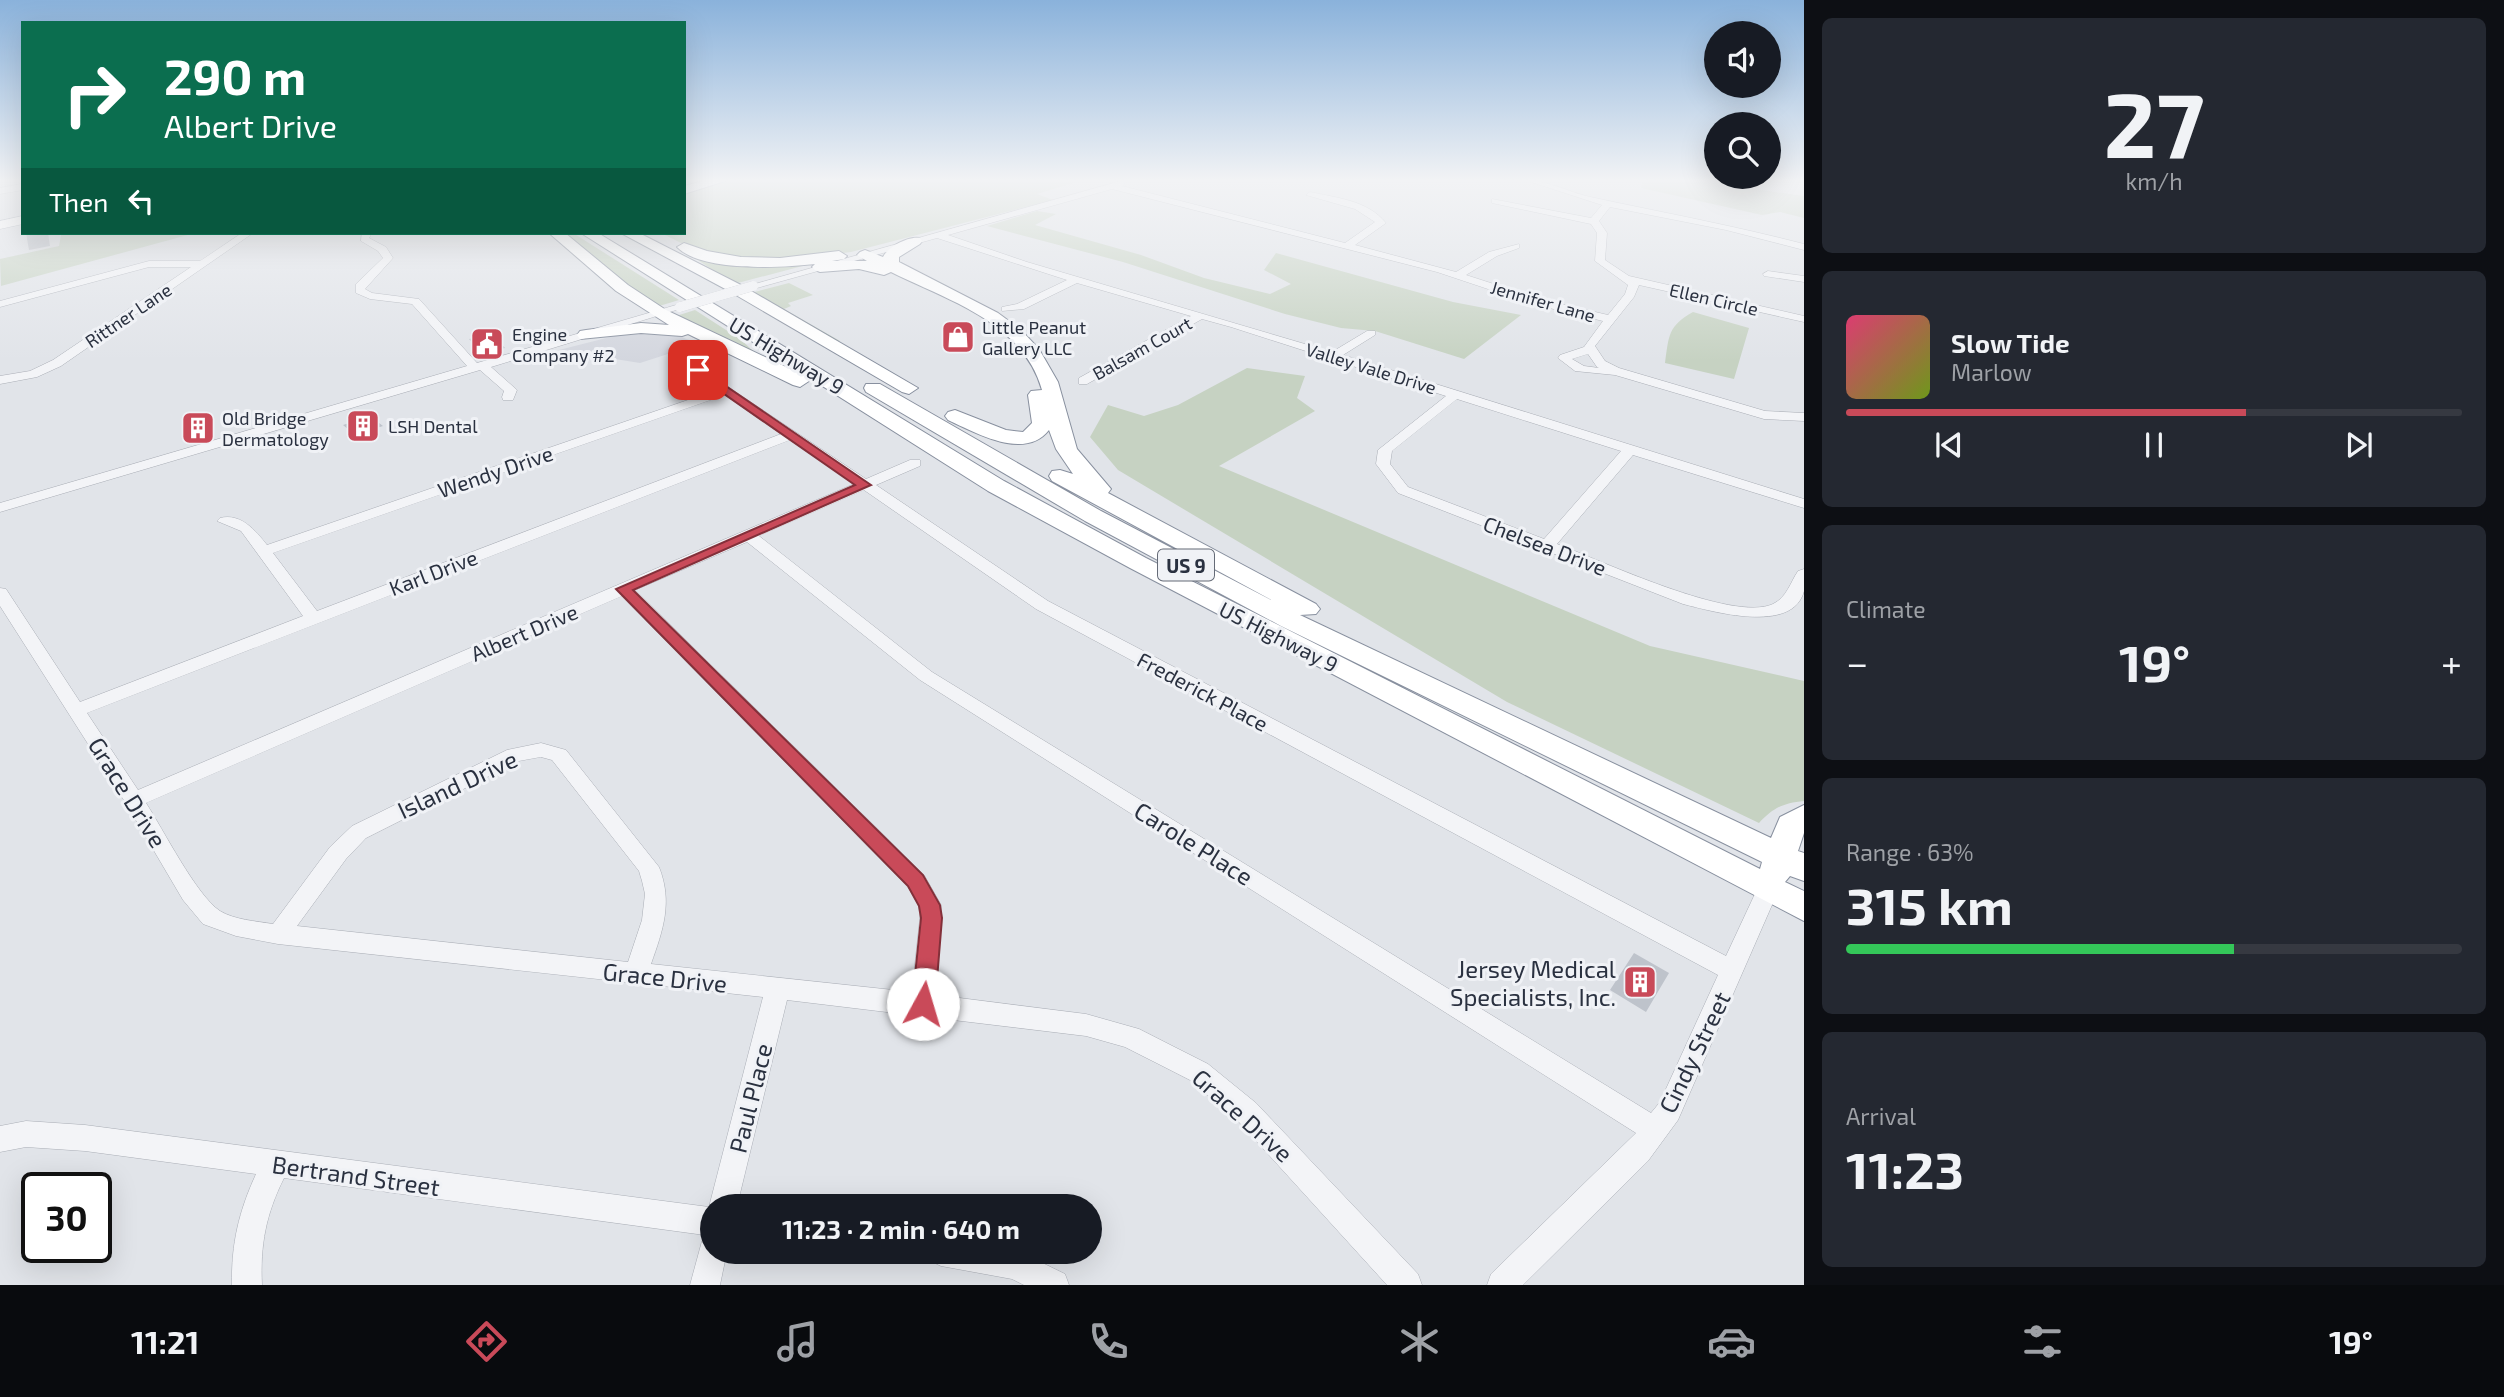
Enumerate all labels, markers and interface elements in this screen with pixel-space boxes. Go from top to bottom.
map controls [1704,21,1781,189]
button: sound [1704,21,1781,98]
text: 290 m [164,46,306,105]
icon: right [49,49,140,140]
text: 27 [2104,67,2204,176]
text: Albert Drive [164,106,337,144]
button: search [1704,112,1781,189]
text: km/h [2125,167,2183,195]
icon: left [122,182,160,220]
text: Then [49,186,108,217]
street label: Jennifer Lane [1488,276,1598,326]
street label: Rittner Lane [81,278,175,352]
street label: Ellen Circle [1667,278,1761,320]
street label: US Highway 9 [725,311,849,399]
street label: Balsam Court [1089,312,1196,384]
place label: Little Peanut Gallery LLC [982,316,1086,359]
shop icon: Little Peanut Gallery LLC [939,318,977,356]
place label: Engine Company #2 [512,323,615,366]
public building icon: Engine Company #2 [468,325,506,363]
text: Slow Tide [1951,327,2070,358]
street label: Valley Vale Drive [1303,338,1439,398]
pin [668,340,728,400]
icon: arrive [679,351,717,389]
text: Marlow [1951,358,2032,386]
place label: Old Bridge Dermatology [222,407,329,450]
building icon: LSH Dental [344,407,382,445]
building icon: Old Bridge Dermatology [179,409,217,447]
place label: LSH Dental [388,415,478,437]
icon: previous [1930,426,1968,464]
icon: pause [2135,426,2173,464]
icon: next [2340,426,2378,464]
street label: Wendy Drive [434,440,556,502]
street label: Chelsea Drive [1480,510,1610,580]
street label: Karl Drive [385,544,481,600]
road number: US 9 [1158,550,1214,580]
street label: US Highway 9 [1216,595,1342,677]
text: Climate [1846,595,1926,623]
street label: Albert Drive [467,598,581,666]
text: 19° [2119,630,2190,692]
text: − [1846,639,1868,685]
text: + [2441,639,2462,685]
street label: Frederick Place [1133,646,1273,736]
street label: Grace Drive [83,731,173,853]
street label: Island Drive [393,744,521,824]
street label: Carole Place [1129,795,1259,891]
text: Range · 63% [1846,838,1974,866]
text: 315 km [1846,873,2013,935]
place label: Jersey Medical Specialists, Inc. [1450,954,1616,1011]
street label: Grace Drive [602,956,728,998]
building icon: Jersey Medical Specialists, Inc. [1621,963,1659,1001]
position arrow [886,967,960,1041]
street label: Cindy Street [1652,987,1736,1117]
street label: Paul Place [722,1040,778,1156]
street label: Grace Drive [1187,1063,1299,1167]
text: Arrival [1846,1102,1916,1130]
text: 11:23 [1846,1137,1964,1199]
street label: Bertrand Street [270,1149,442,1201]
speed limit sign: 30 [21,1172,112,1263]
text: 11:23 · 2 min · 640 m [782,1213,1020,1244]
icon: directions [462,1317,511,1366]
icon: music [773,1317,822,1366]
icon: phone [1084,1317,1133,1366]
icon: climate [1395,1317,1444,1366]
icon: car [1707,1317,1756,1366]
icon: filters [2018,1317,2067,1366]
text: 11:21 [131,1322,199,1360]
text: 19° [2329,1322,2373,1360]

